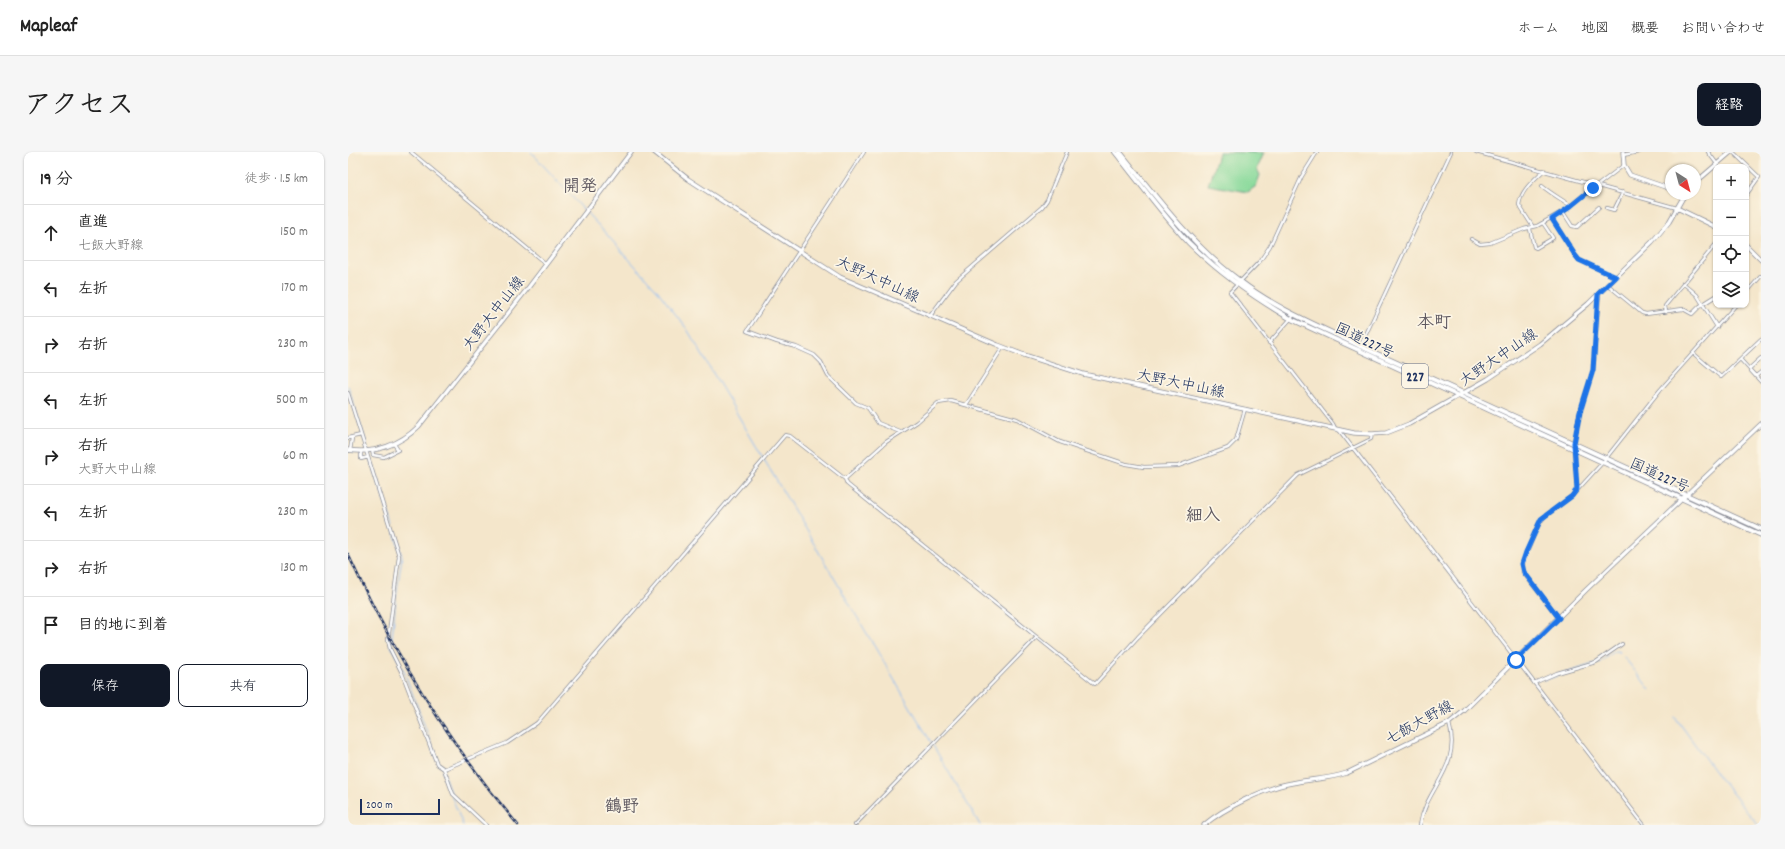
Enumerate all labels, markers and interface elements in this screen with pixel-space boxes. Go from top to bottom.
text: Mapleaf [20,14,77,41]
text: ホーム [1518,19,1559,39]
text: 地図 [1581,19,1609,39]
text: 概要 [1631,19,1659,39]
text: お問い合わせ [1681,19,1765,39]
button: 経路 [1697,83,1761,126]
text: アクセス [24,88,134,128]
north arrow [1665,164,1701,200]
map controls [1713,164,1749,308]
button: + [1713,164,1749,200]
text: 19 分 [40,169,72,193]
text: 徒歩 · 1.5 km [245,170,308,189]
district label: 開発 [563,176,597,200]
route end [1584,179,1602,197]
button: − [1713,200,1749,236]
text: 直進 [78,212,108,234]
icon: ahead [40,222,62,244]
text: 150 m [280,223,308,242]
button: locate [1713,236,1749,272]
text: 七飯大野線 [78,237,143,256]
street label: 大野大中山線 [832,252,923,310]
street label: 大野大中山線 [458,272,531,356]
button: layers [1713,272,1749,308]
icon: left [40,278,62,300]
text: 左折 [78,279,108,301]
text: 170 m [281,279,308,298]
district label: 本町 [1417,312,1451,336]
street label: 国道227号 [1331,318,1398,365]
street label: 大野大中山線 [1456,324,1543,393]
icon: right [40,334,62,356]
text: 右折 [78,335,108,357]
text: 230 m [278,335,308,354]
road number: 227 [1402,364,1428,388]
street label: 大野大中山線 [1134,365,1227,405]
icon: left [40,390,62,412]
text: 左折 [78,391,108,413]
text: 500 m [276,391,308,410]
text: 右折 [78,436,108,458]
icon: right [40,446,62,468]
text: 60 m [283,447,308,466]
street label: 国道227号 [1626,454,1693,500]
text: 大野大中山線 [78,461,156,480]
icon: left [40,502,62,524]
text: 左折 [78,503,108,525]
text: 230 m [278,503,308,522]
district label: 細入 [1186,505,1220,529]
icon: right [40,558,62,580]
text: 右折 [78,559,108,581]
text: 130 m [280,559,308,578]
icon: arrive [40,614,62,636]
text: 目的地に到着 [78,615,168,637]
route start [1507,651,1525,669]
button: 保存 [40,664,170,707]
button: 共有 [178,664,308,707]
street label: 七飯大野線 [1382,696,1458,752]
district label: 鶴野 [605,796,639,820]
scale bar [360,797,440,816]
text: 200 m [366,798,393,814]

